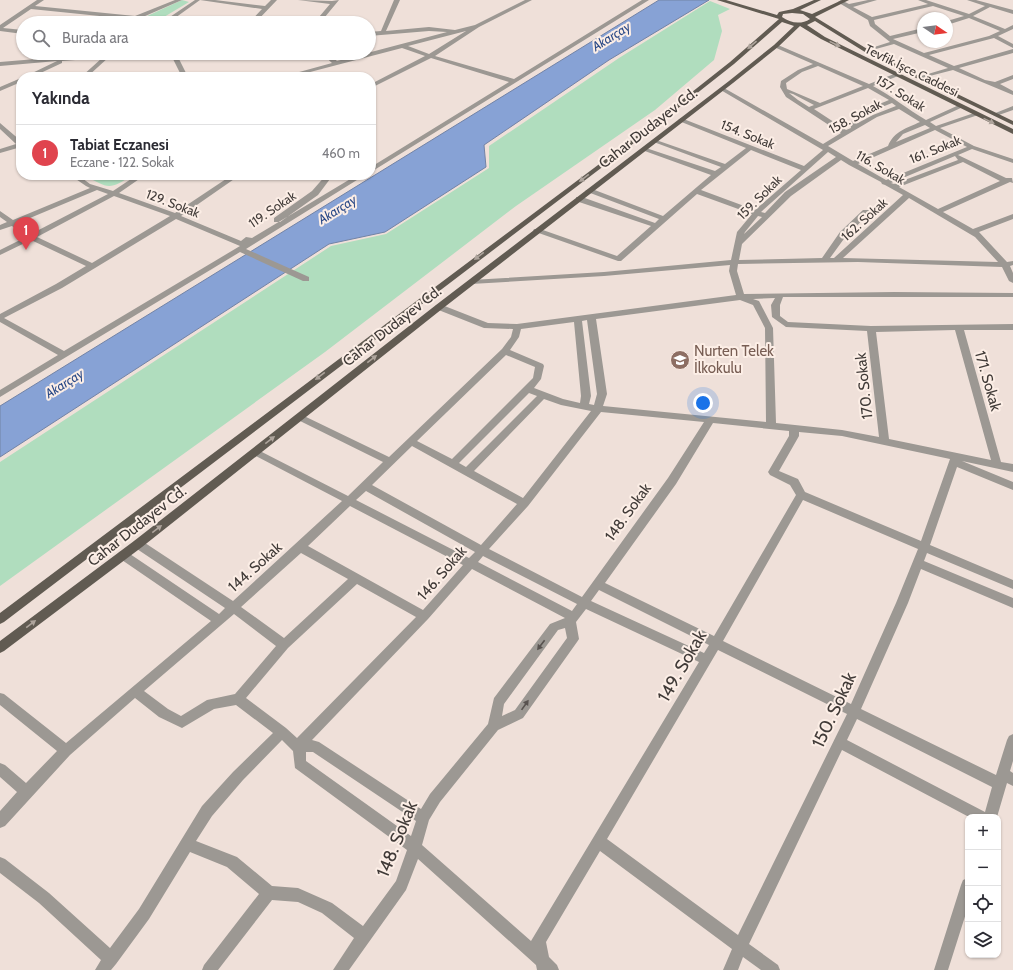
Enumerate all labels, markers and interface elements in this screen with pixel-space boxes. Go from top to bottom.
north arrow [917,12,953,48]
search box [16,16,376,60]
water label: Akarçay [588,17,634,54]
icon: search [30,27,52,49]
text: Burada ara [62,29,129,47]
street label: Tevfik İşce Caddesi [863,40,961,100]
one-way arrow [746,41,757,50]
one-way arrow [829,41,841,47]
street label: 157. Sokak [873,72,929,115]
street label: Cahar Dudayev Cd. [595,84,701,172]
text: Yakında [32,88,90,108]
street label: 158. Sokak [826,95,884,137]
street label: 154. Sokak [719,116,777,152]
one-way arrow [984,117,995,124]
street label: 161. Sokak [907,131,963,167]
text: Tabiat Eczanesi [70,136,169,154]
text: 1 [43,145,47,161]
text: 460 m [322,145,360,161]
street label: 116. Sokak [854,147,909,188]
text: Eczane · 122. Sokak [70,154,174,170]
street label: 159. Sokak [733,171,785,223]
one-way arrow [578,174,589,182]
street label: 129. Sokak [144,185,202,221]
street label: 119. Sokak [245,187,299,231]
water label: Akarçay [314,190,360,227]
street label: 162. Sokak [838,194,891,244]
pin: 1 [13,217,39,250]
one-way arrow [474,251,485,260]
street label: Cahar Dudayev Cd. [339,282,445,370]
place label: Nurten Telek İlkokulu [694,342,774,377]
school or university icon: Nurten Telek İlkokulu [669,349,691,371]
street label: 171. Sokak [971,349,1005,413]
street label: 170. Sokak [852,352,876,420]
one-way arrow [367,355,378,364]
water label: Akarçay [41,364,87,401]
one-way arrow [315,372,325,380]
your location [693,393,713,413]
one-way arrow [265,436,276,444]
street label: 148. Sokak [601,480,655,544]
street label: Cahar Dudayev Cd. [84,482,190,570]
one-way arrow [152,525,163,533]
street label: 144. Sokak [224,538,286,596]
street label: 146. Sokak [414,542,471,604]
one-way arrow [26,620,37,629]
street label: 149. Sokak [653,625,712,706]
one-way arrow [536,639,545,650]
street label: 150. Sokak [807,668,861,751]
one-way arrow [521,700,529,711]
street label: 148. Sokak [372,797,423,880]
map controls [965,814,1001,958]
button: + [965,814,1001,850]
button: − [965,850,1001,886]
button: locate [965,886,1001,922]
button: layers [965,922,1001,958]

